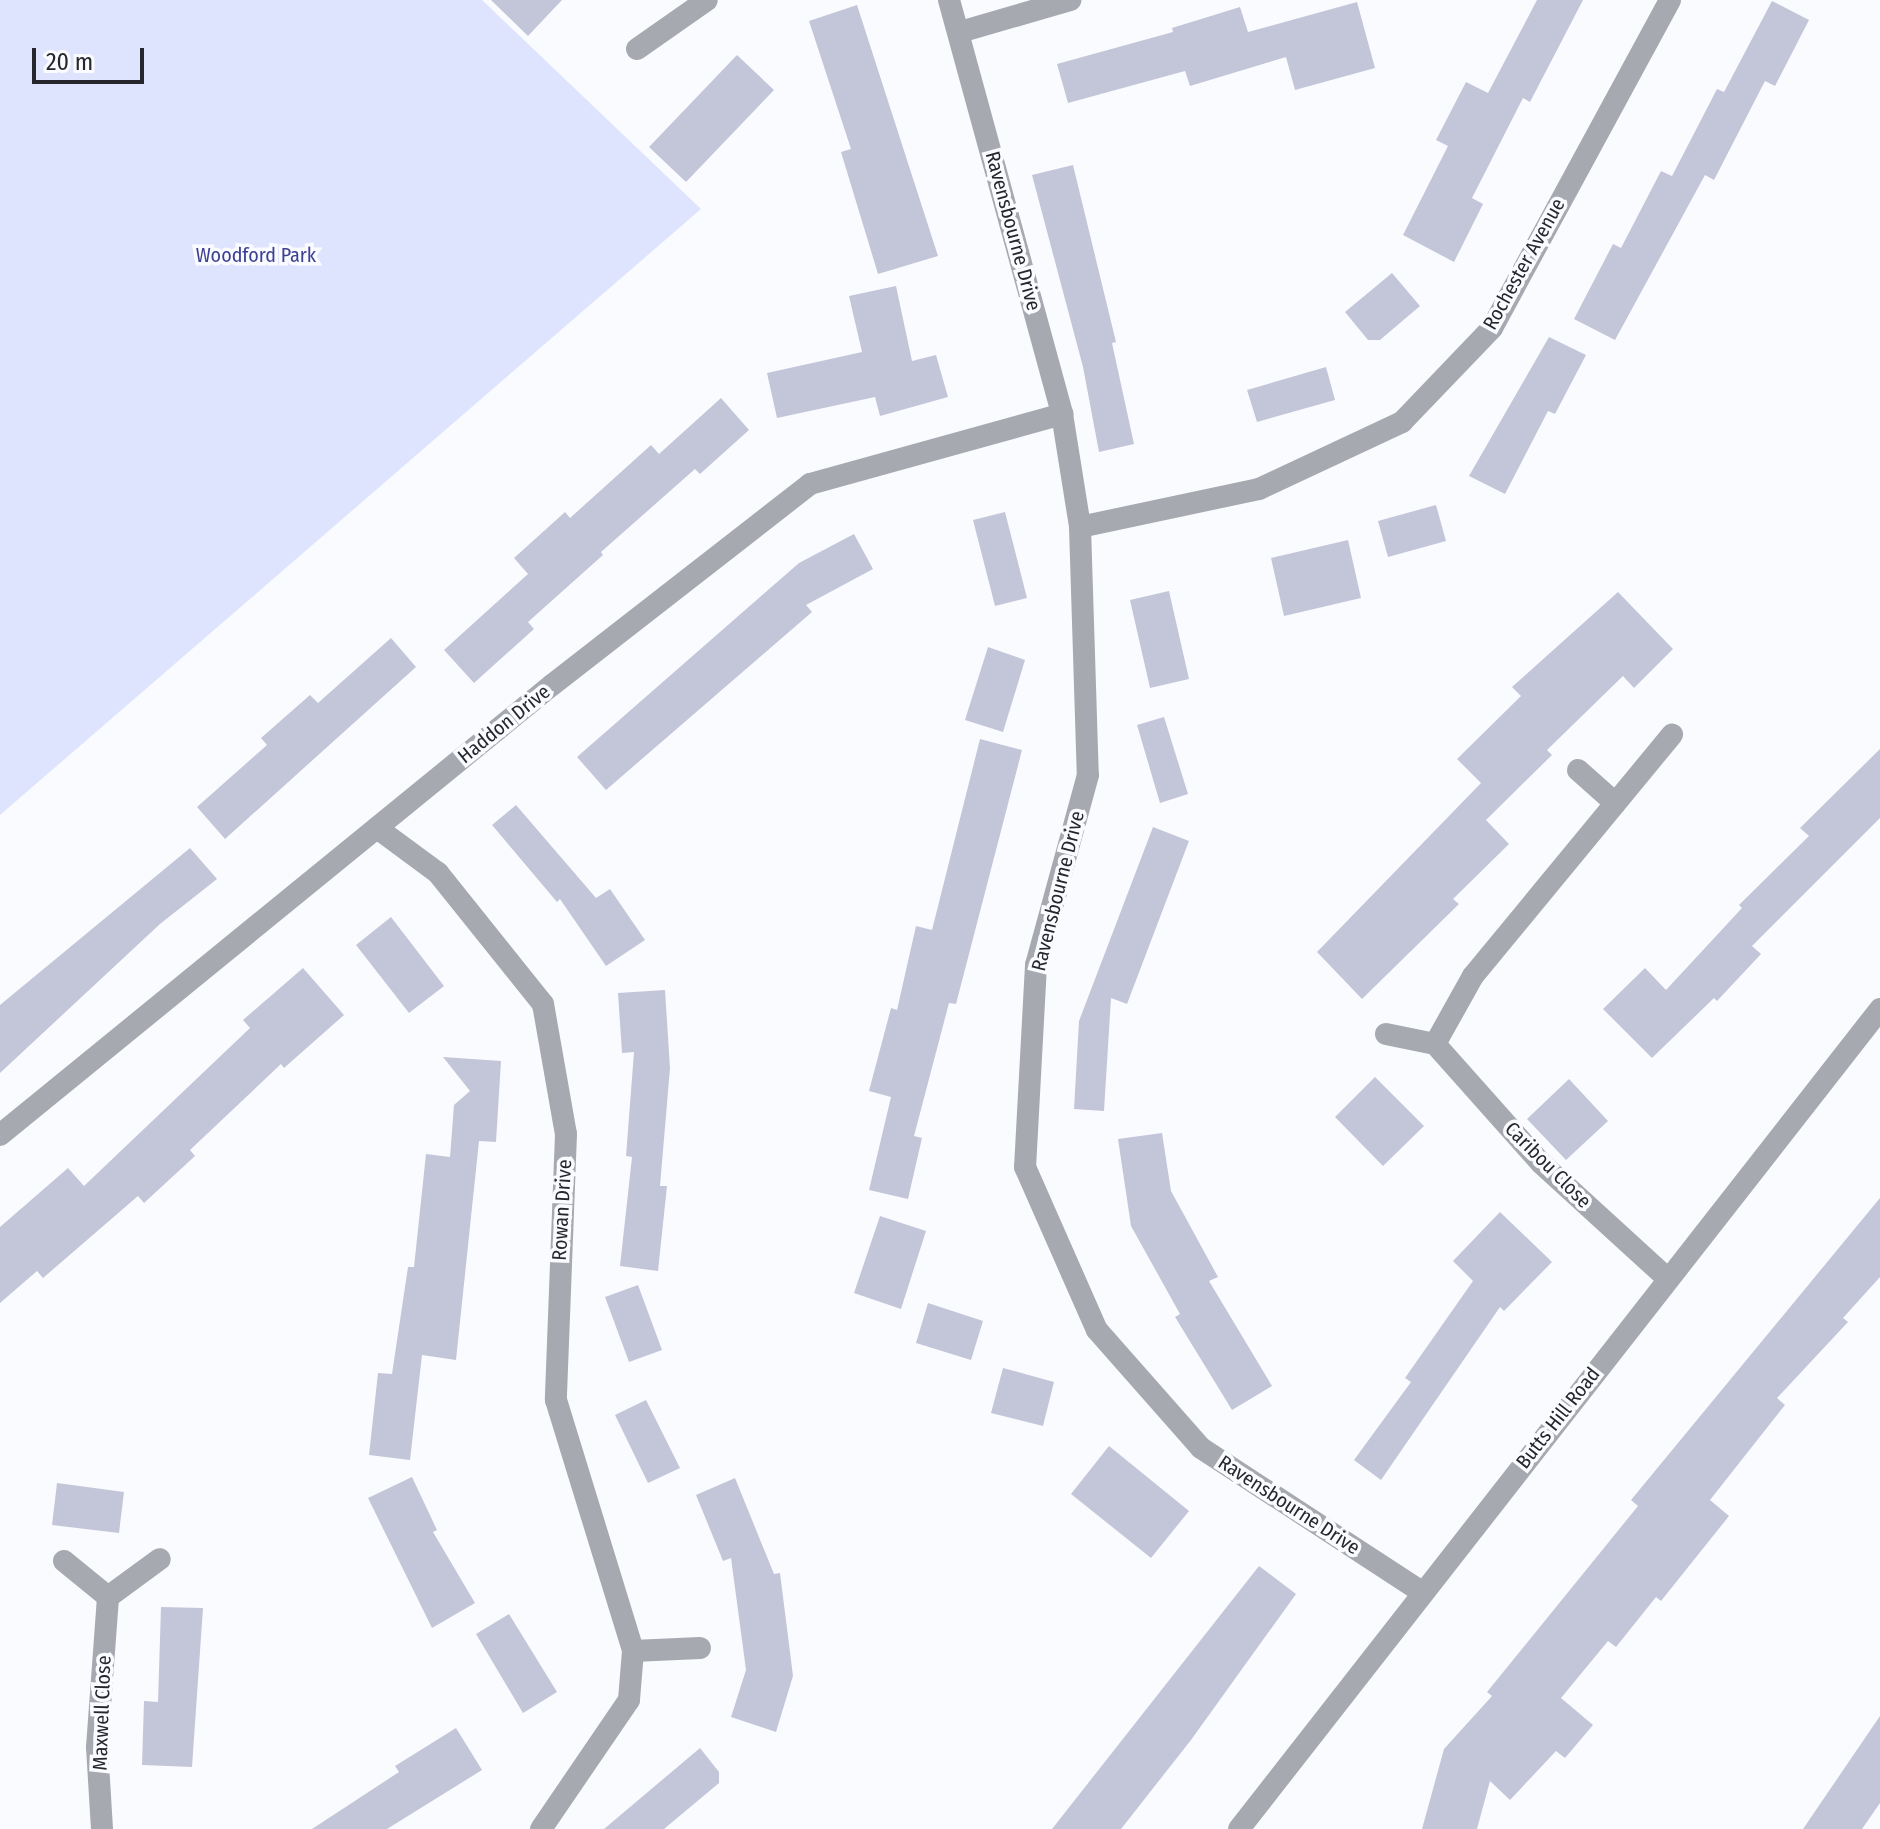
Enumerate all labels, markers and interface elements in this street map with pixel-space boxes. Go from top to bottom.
scale bar [36,32,148,82]
text: 20 m [46,48,93,76]
street label: Ravensbourne Drive [980,149,1046,313]
street label: Rochester Avenue [1478,194,1570,334]
park label: Woodford Park [196,243,316,267]
street label: Haddon Drive [453,680,555,768]
street label: Ravensbourne Drive [1027,809,1089,973]
street label: Caribou Close [1500,1117,1596,1213]
street label: Rowan Drive [547,1159,577,1261]
street label: Butts Hill Road [1511,1363,1605,1473]
street label: Ravensbourne Drive [1214,1450,1364,1560]
street label: Maxwell Close [88,1655,116,1771]

